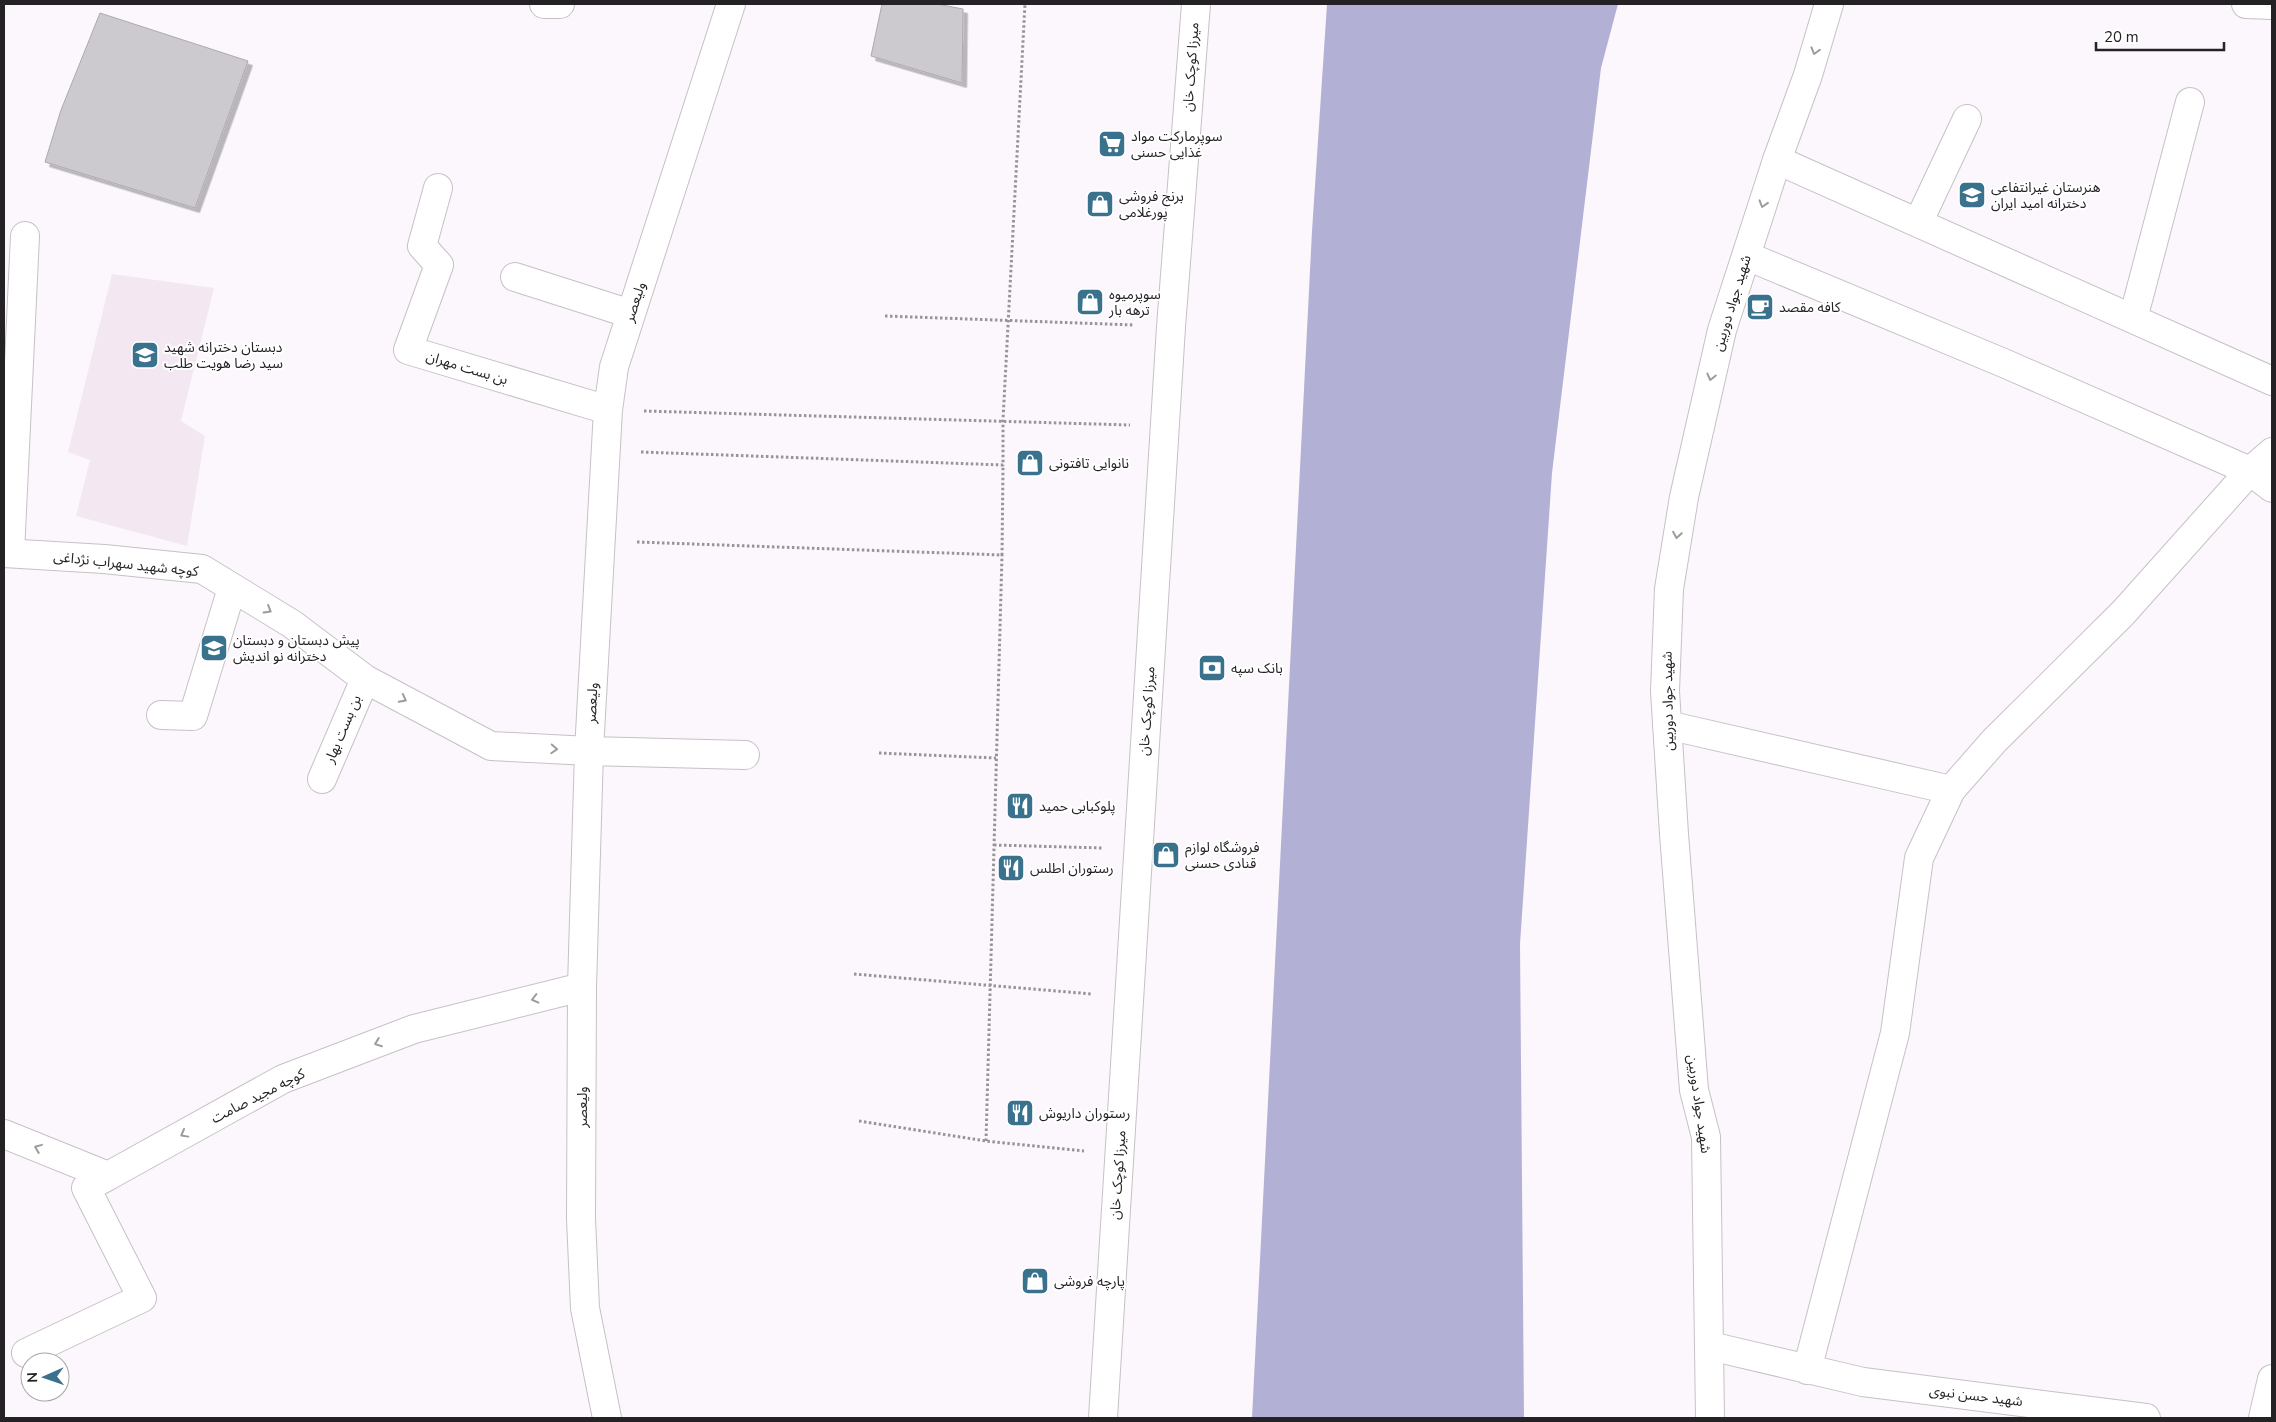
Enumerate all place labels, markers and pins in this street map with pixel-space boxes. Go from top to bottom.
place label: سوپرمارکت مواد غذایی حسنی [1131,127,1222,162]
supermarket icon: سوپرمارکت مواد غذایی حسنی [1097,129,1127,159]
place label: هنرستان غیرانتفاعی دخترانه امید ایران [1991,178,2101,213]
school or university icon: هنرستان غیرانتفاعی دخترانه امید ایران [1957,180,1987,210]
place label: برنج فروشی پورغلامی [1119,187,1184,222]
shop icon: برنج فروشی پورغلامی [1085,189,1115,219]
place label: سوپرمیوه ترهه بار [1108,285,1161,320]
shop icon: سوپرمیوه ترهه بار [1075,287,1105,317]
cafe icon: کافه مقصد [1745,292,1775,322]
place label: کافه مقصد [1779,298,1841,317]
place label: دبستان دخترانه شهید سید رضا هویت طلب [164,338,283,373]
school or university icon: دبستان دخترانه شهید سید رضا هویت طلب [130,340,160,370]
shop icon: نانوایی تافتونی [1015,448,1045,478]
place label: نانوایی تافتونی [1049,454,1129,473]
place label: پیش دبستان و دبستان دخترانه نو اندیش [233,631,360,666]
school or university icon: پیش دبستان و دبستان دخترانه نو اندیش [199,633,229,663]
bank icon: بانک سپه [1197,653,1227,683]
place label: بانک سپه [1231,659,1283,678]
restaurant icon: پلوکبابی حمید [1005,791,1035,821]
place label: پلوکبابی حمید [1039,797,1115,816]
place label: فروشگاه لوازم قنادی حسنی [1185,838,1259,873]
shop icon: فروشگاه لوازم قنادی حسنی [1151,840,1181,870]
restaurant icon: رستوران اطلس [996,853,1026,883]
place label: رستوران اطلس [1030,859,1114,878]
restaurant icon: رستوران داریوش [1005,1098,1035,1128]
place label: رستوران داریوش [1039,1104,1130,1123]
shop icon: پارچه فروشی [1020,1266,1050,1296]
place label: پارچه فروشی [1054,1272,1125,1291]

